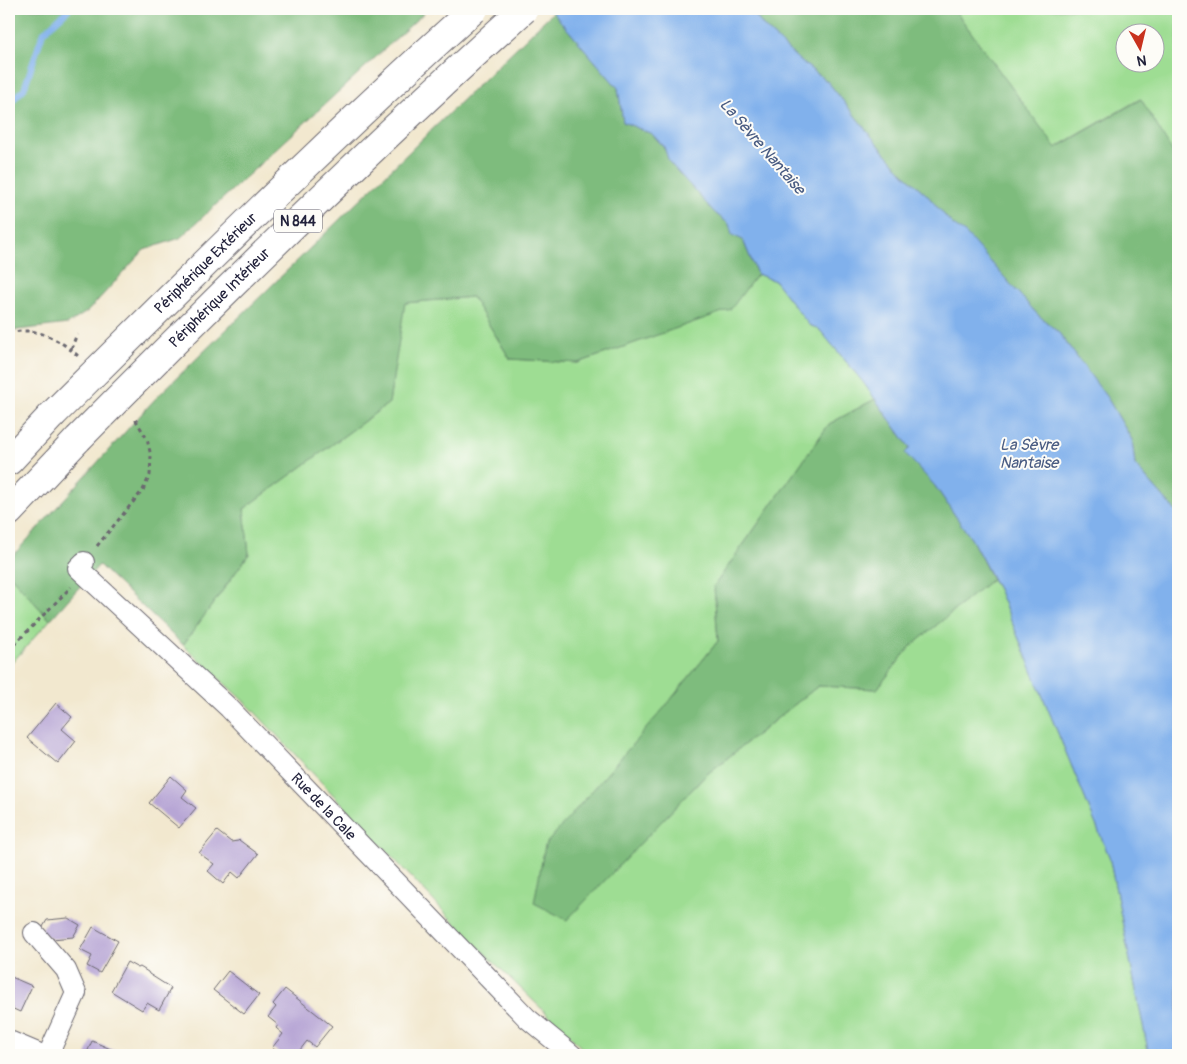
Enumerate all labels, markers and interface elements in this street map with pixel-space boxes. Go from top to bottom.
north arrow [1114,22,1164,72]
text: N [1136,51,1148,69]
water label: La Sèvre Nantaise [715,95,811,200]
street label: Périphérique Extérieur [151,208,262,318]
road number: N 844 [274,210,322,232]
street label: Périphérique Intérieur [165,243,275,352]
water label: La Sèvre Nantaise [1000,435,1060,473]
street label: Rue de la Cale [287,769,360,845]

